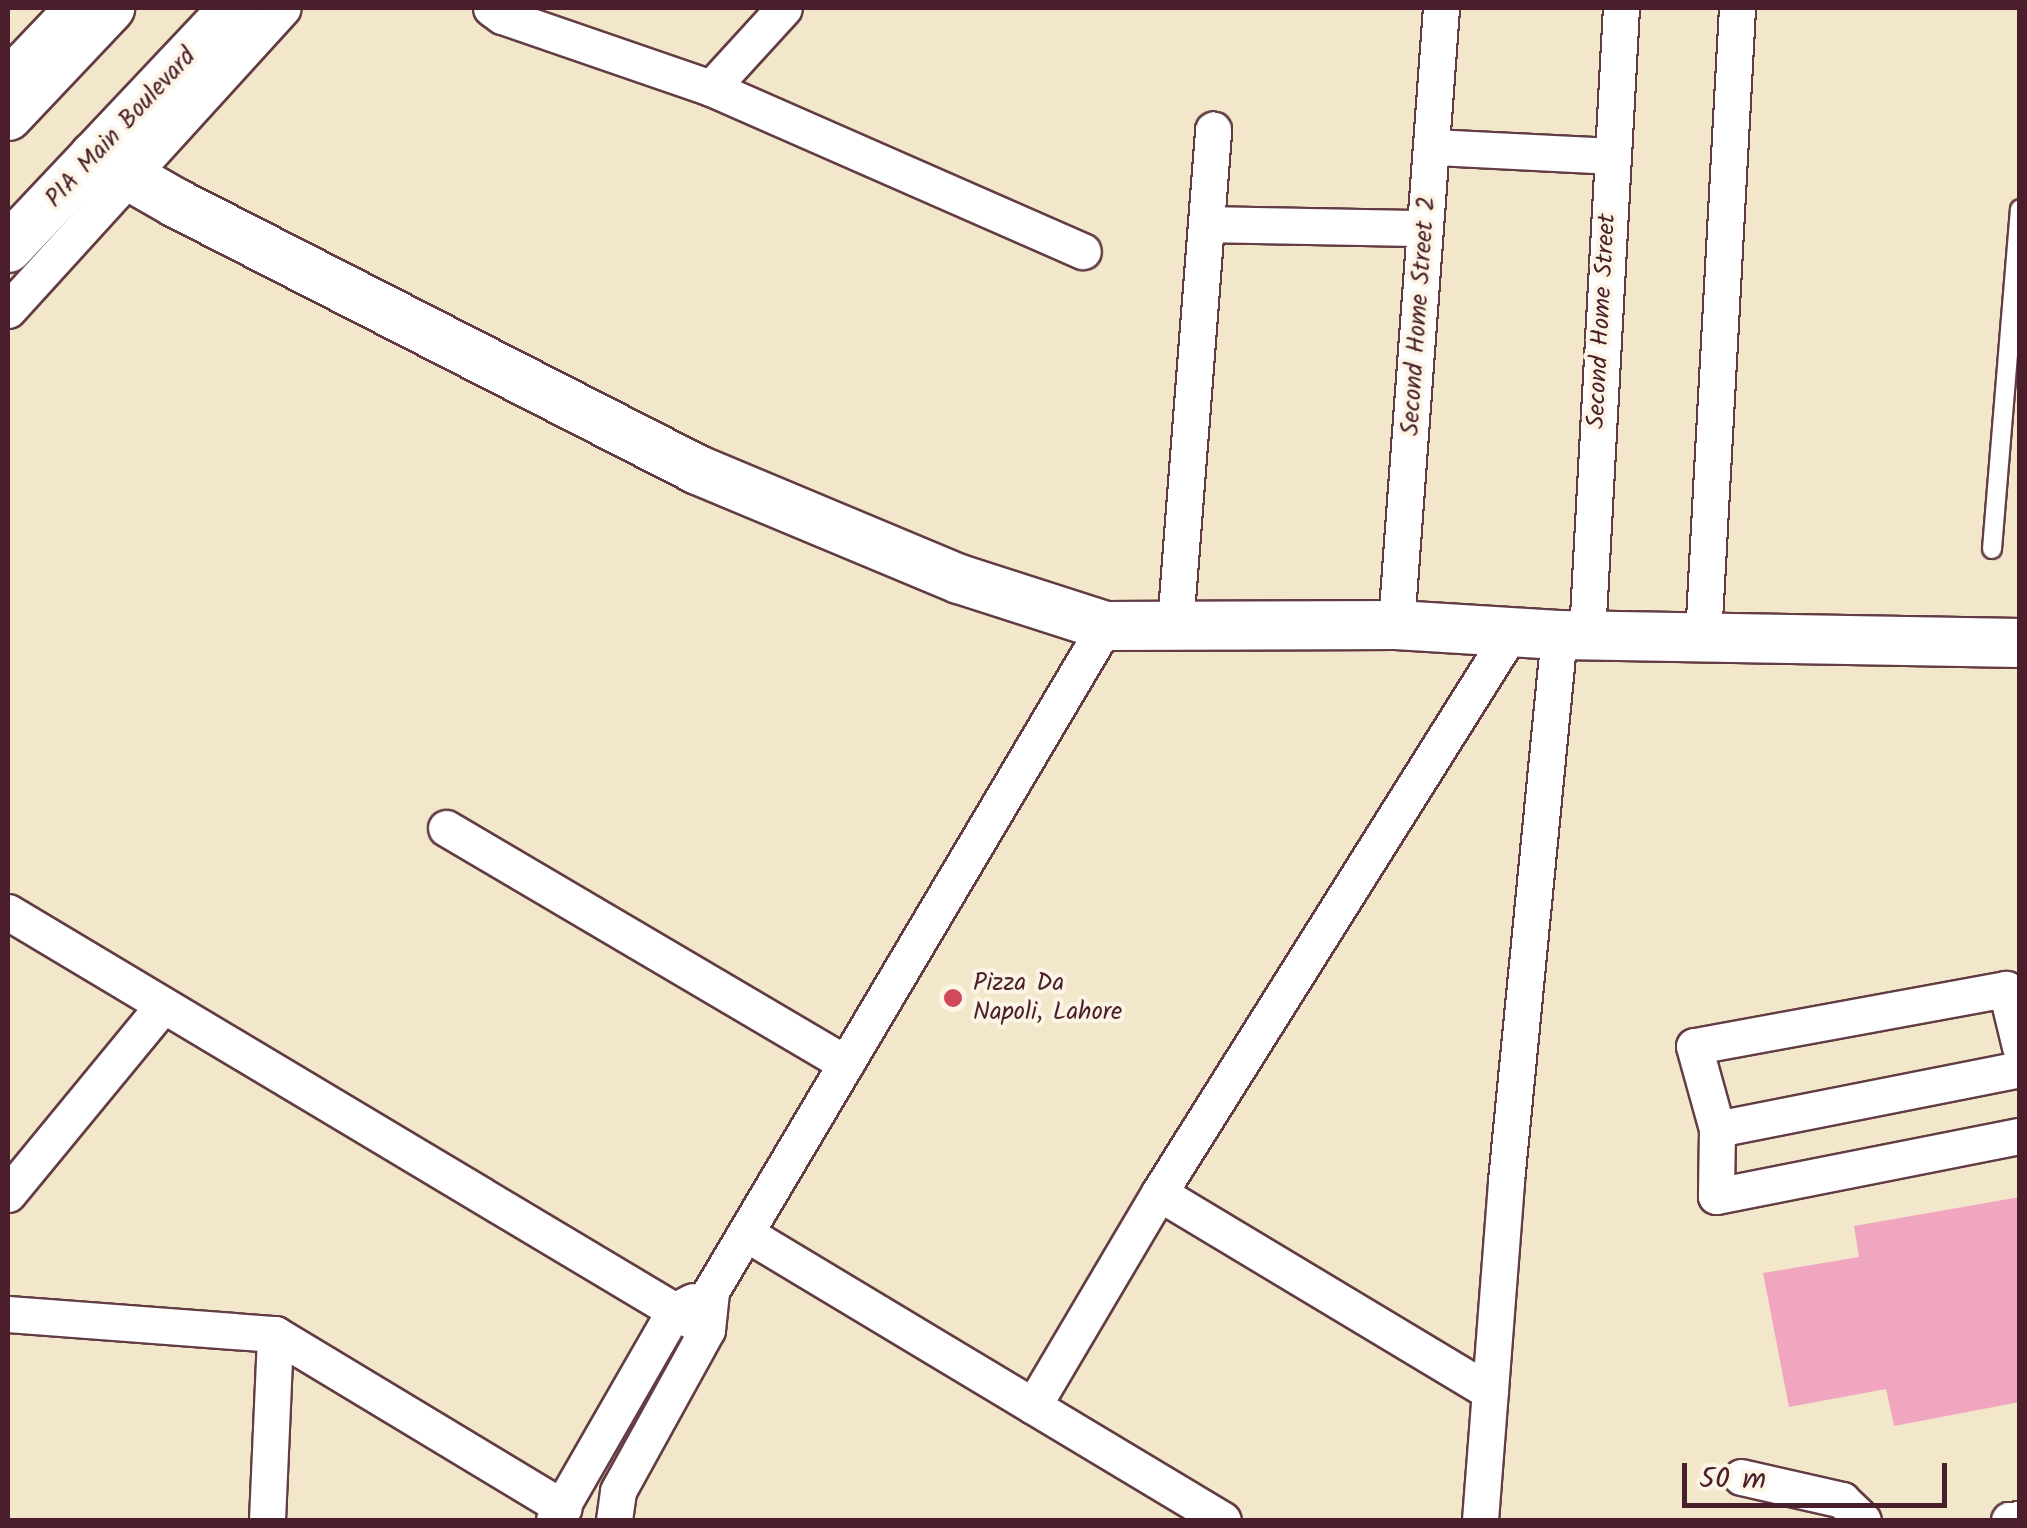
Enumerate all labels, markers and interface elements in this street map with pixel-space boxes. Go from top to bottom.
street label: PIA Main Boulevard [39,42,203,214]
street label: Second Home Street 2 [1396,195,1442,437]
street label: Second Home Street [1581,213,1623,429]
place label: Pizza Da Napoli, Lahore [973,969,1122,1028]
marker: Pizza Da Napoli, Lahore [942,987,964,1009]
scale bar [1687,1443,1952,1505]
text: 50 m [1699,1456,1766,1504]

